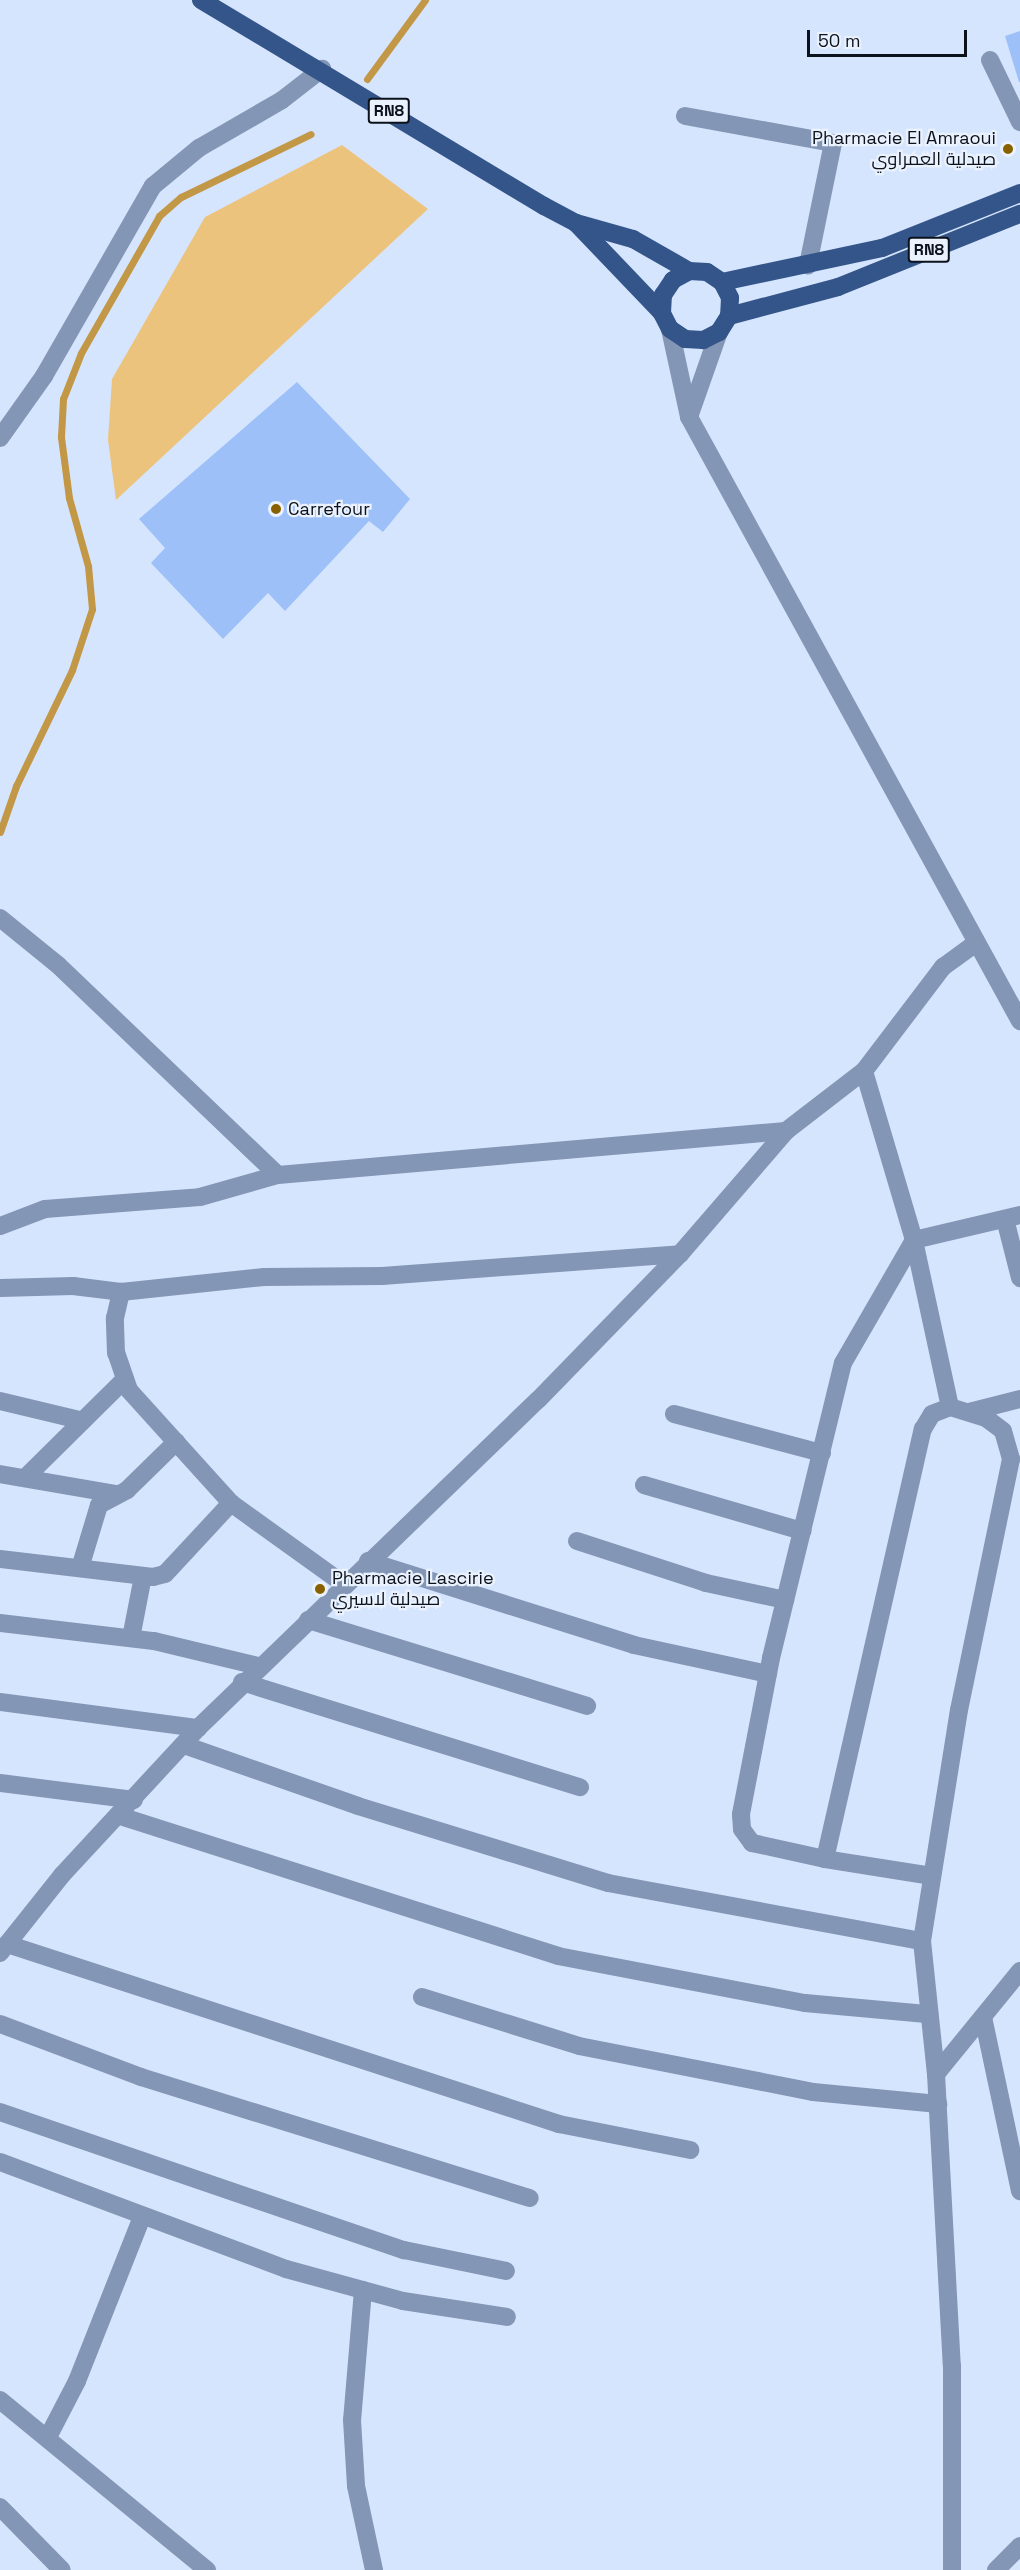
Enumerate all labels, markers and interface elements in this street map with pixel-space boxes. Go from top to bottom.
scale bar [810,18,970,56]
text: 50 m [818,29,860,52]
road number: RN8 [366,98,412,124]
place label: Pharmacie El Amraoui صيدلية العمراوي [812,128,996,170]
marker: Pharmacie El Amraoui صيدلية العمراوي [1001,142,1015,156]
road number: RN8 [906,237,952,263]
place label: Carrefour [288,498,370,520]
marker: Carrefour [269,502,283,516]
place label: Pharmacie Lascirie صيدلية لاسيري [332,1568,494,1610]
marker: Pharmacie Lascirie صيدلية لاسيري [313,1582,327,1596]

